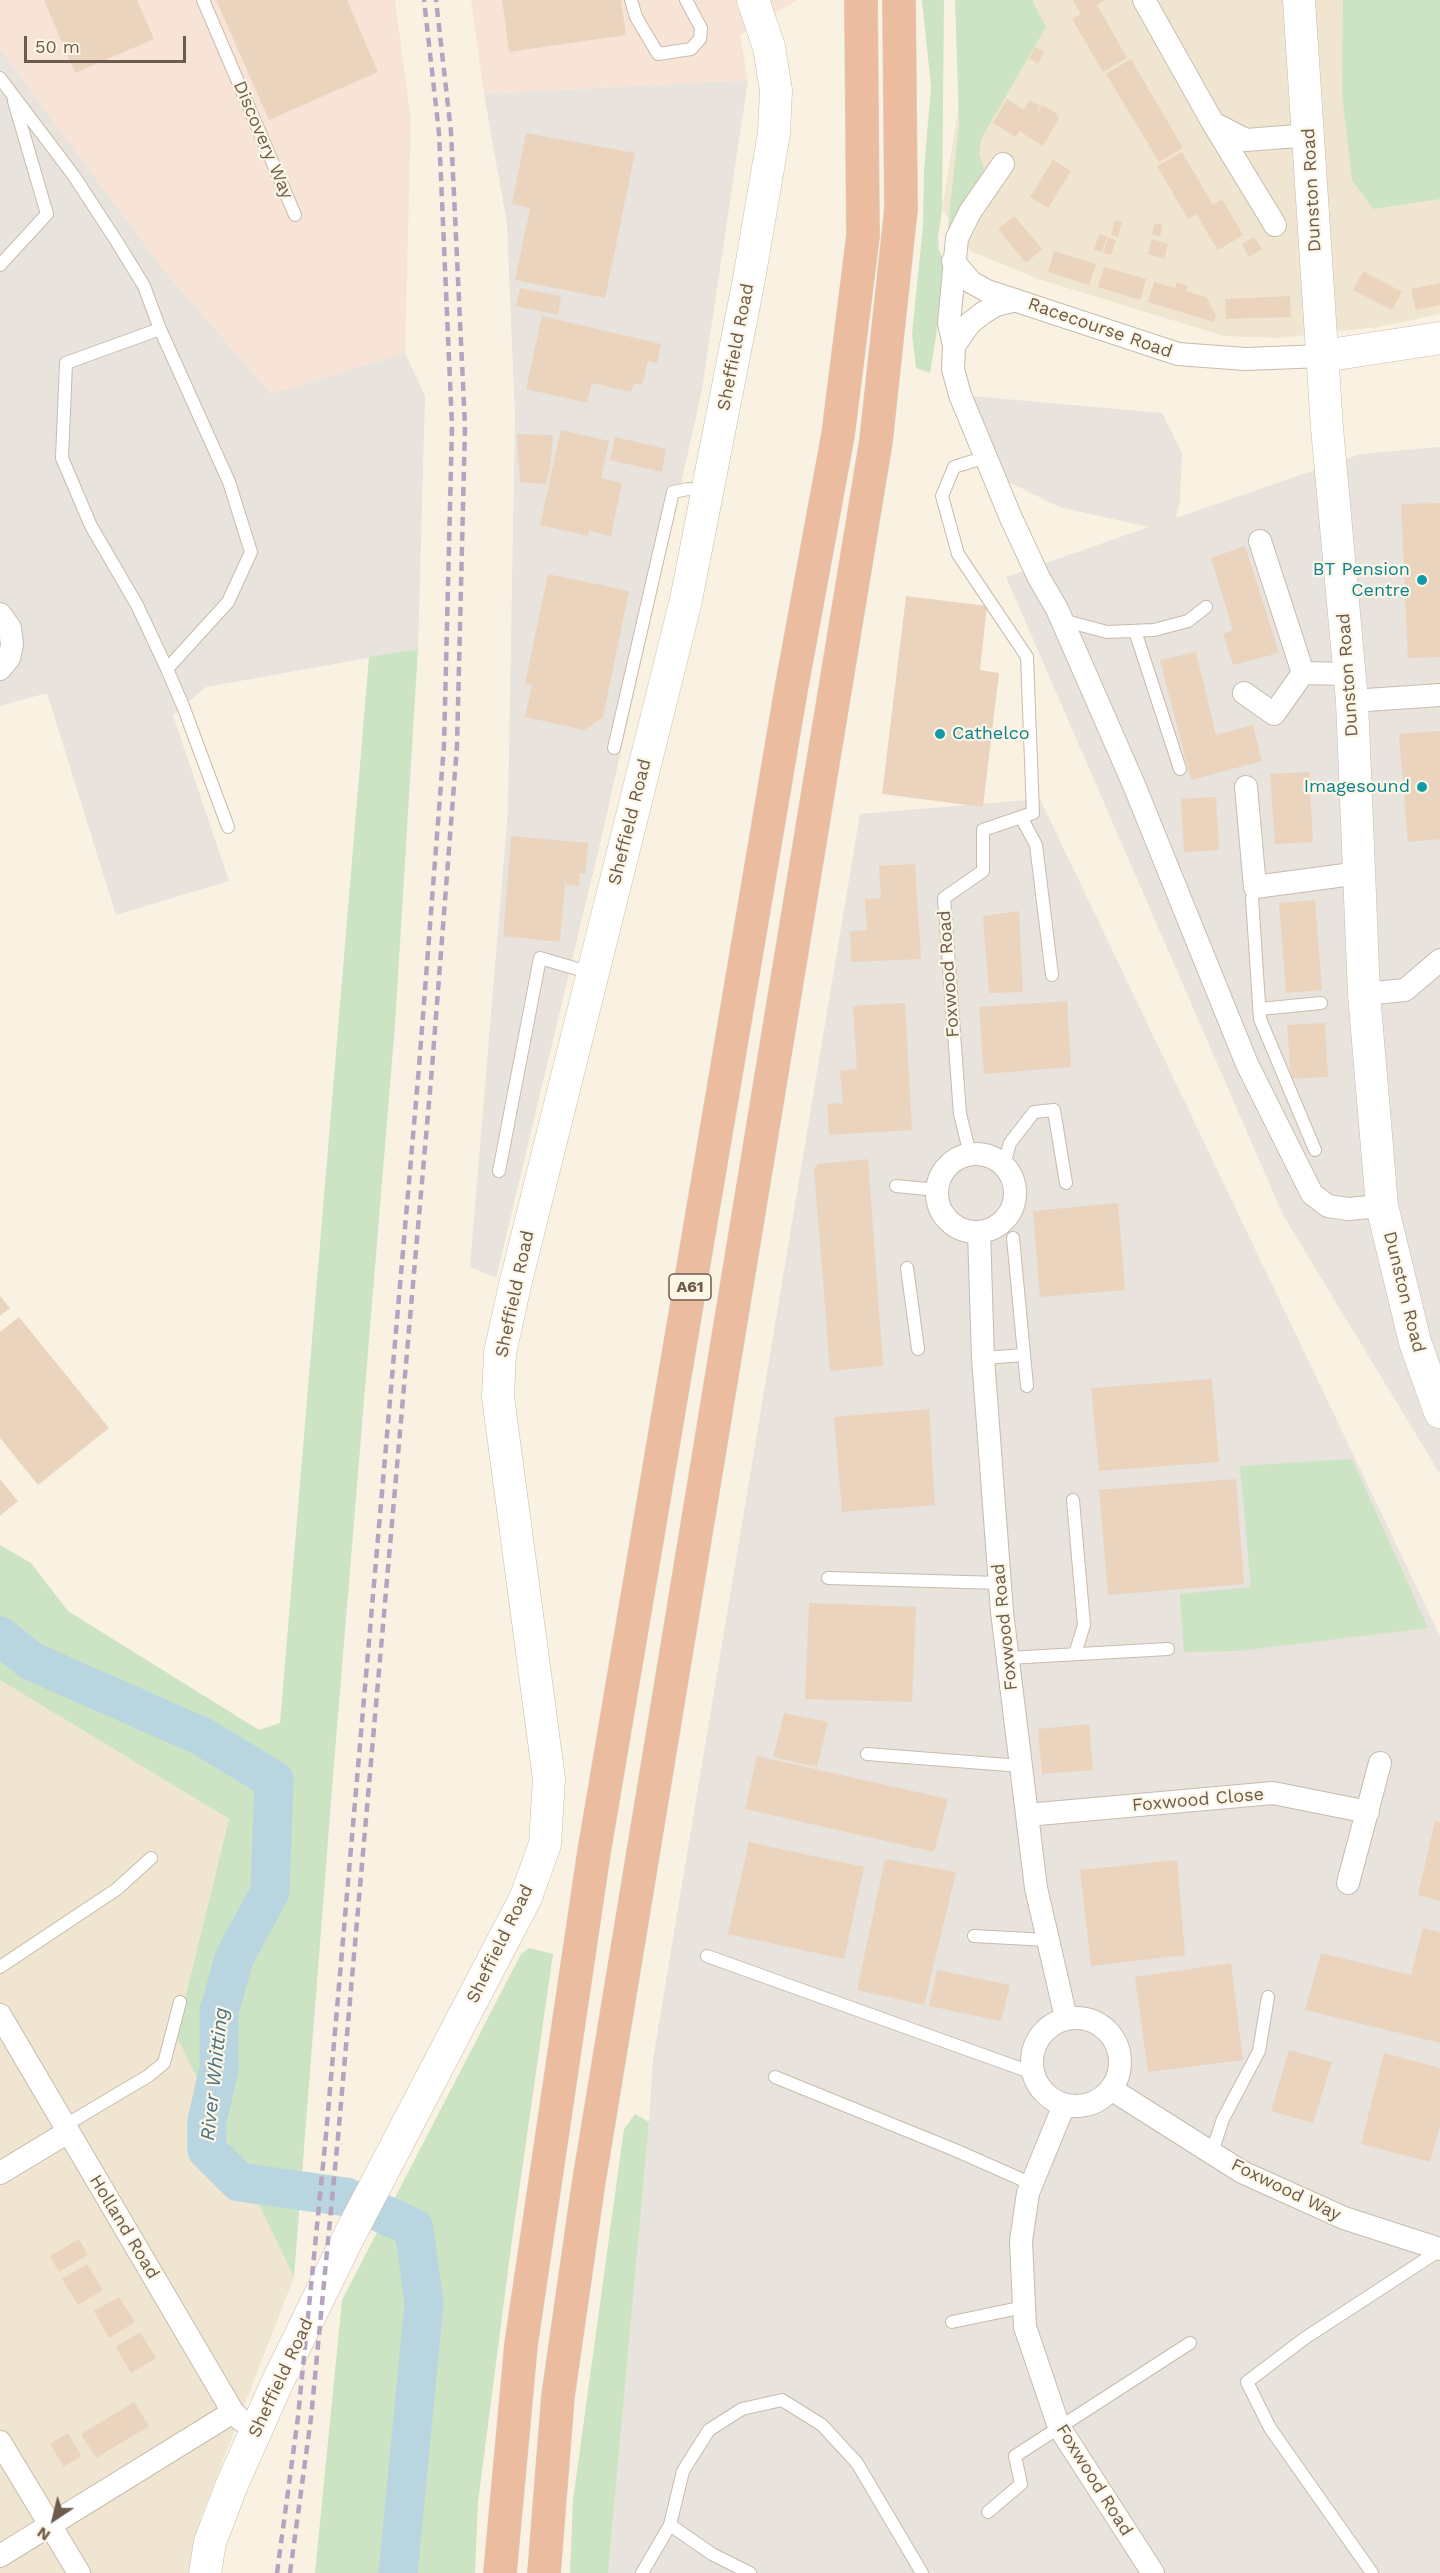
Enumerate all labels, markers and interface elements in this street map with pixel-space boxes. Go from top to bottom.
scale bar [27,24,189,62]
text: 50 m [35,36,80,57]
street label: Discovery Way [228,78,298,202]
street label: Dunston Road [1298,127,1326,253]
street label: Sheffield Road [713,282,759,412]
street label: Racecourse Road [1025,293,1175,363]
place label: BT Pension Centre [1313,559,1410,602]
marker: BT Pension Centre [1415,573,1429,587]
street label: Dunston Road [1333,612,1363,738]
place label: Cathelco [952,723,1030,745]
marker: Cathelco [933,727,947,741]
street label: Sheffield Road [604,757,656,887]
place label: Imagesound [1304,776,1410,798]
marker: Imagesound [1415,780,1429,794]
street label: Foxwood Road [934,910,964,1038]
street label: Sheffield Road [491,1229,539,1359]
street label: Dunston Road [1378,1229,1430,1355]
road number: A61 [669,1274,711,1300]
street label: Foxwood Road [988,1562,1022,1692]
street label: Foxwood Close [1131,1783,1265,1817]
street label: Sheffield Road [462,1881,538,2007]
water label: River Whitting [196,2006,234,2142]
street label: Foxwood Way [1228,2154,1344,2226]
street label: Holland Road [84,2171,164,2283]
street label: Sheffield Road [244,2315,318,2441]
street label: Foxwood Road [1051,2420,1137,2540]
north arrow [24,2489,84,2549]
text: N [33,2523,54,2545]

